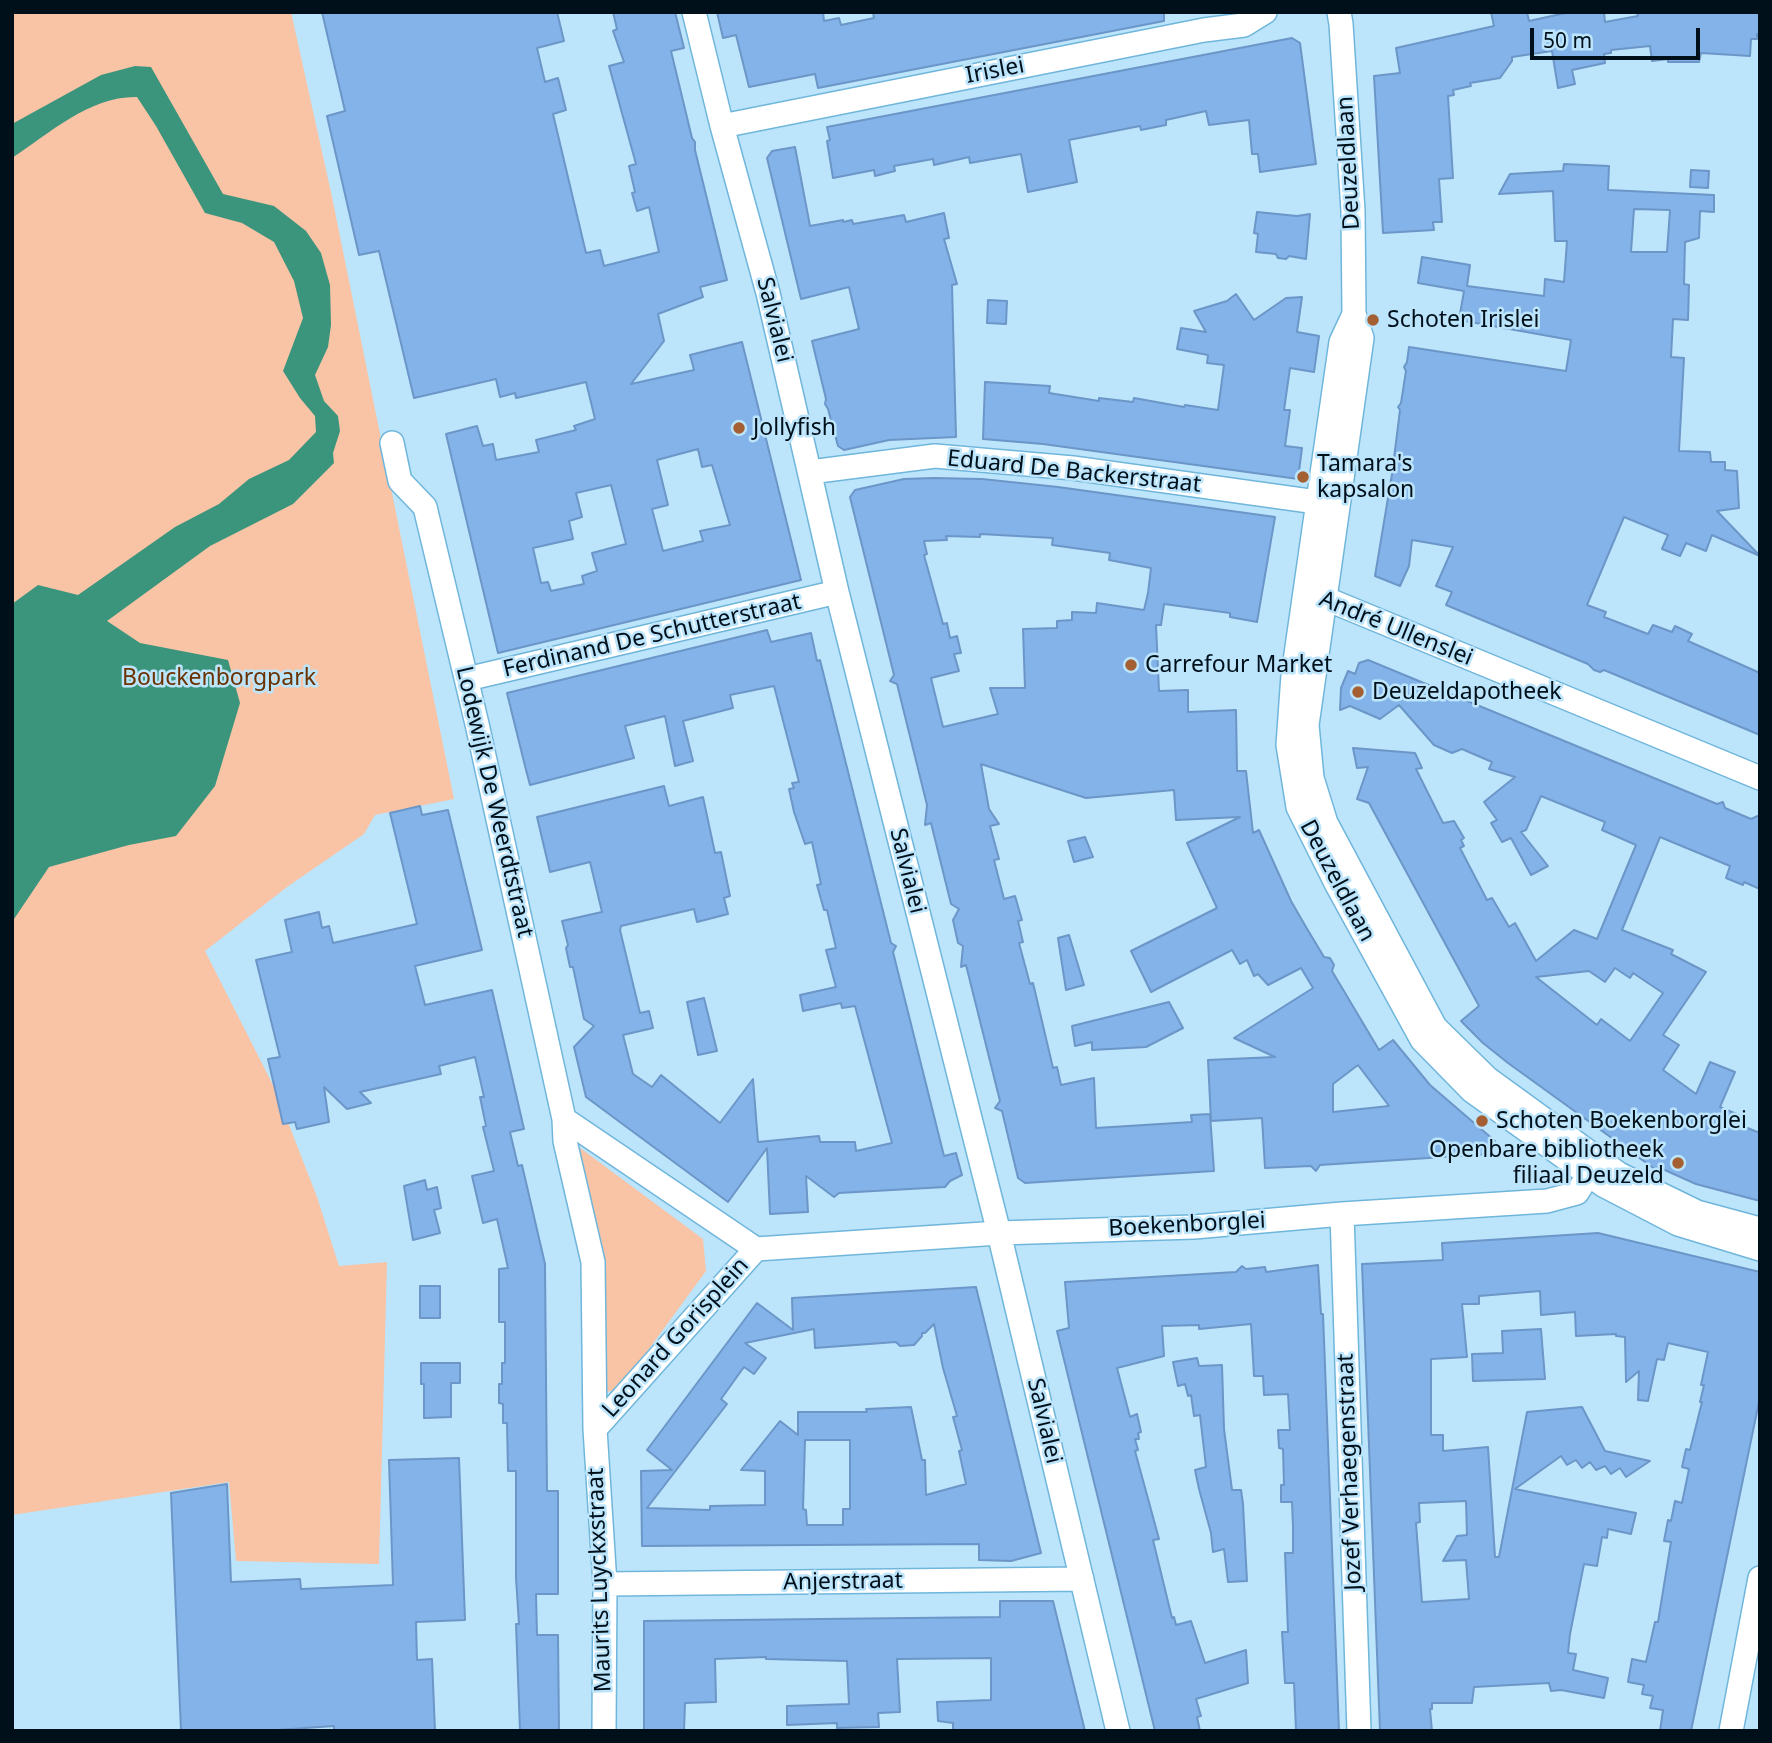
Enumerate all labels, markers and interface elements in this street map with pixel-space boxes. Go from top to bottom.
scale bar [1534,14,1704,58]
text: 50 m [1543,26,1592,54]
street label: Irislei [963,52,1027,90]
street label: Deuzeldlaan [1332,95,1366,231]
street label: Salvialei [750,275,798,365]
place label: Schoten Irislei [1387,306,1539,334]
marker: Schoten Irislei [1365,312,1381,328]
place label: Jollyfish [753,414,836,442]
marker: Jollyfish [731,420,747,436]
street label: Eduard De Backerstraat [946,445,1202,499]
place label: Tamara's kapsalon [1317,450,1414,504]
marker: Tamara's kapsalon [1295,469,1311,485]
street label: André Ullenslei [1315,586,1477,672]
street label: Ferdinand De Schutterstraat [500,588,804,684]
place label: Carrefour Market [1145,651,1332,679]
marker: Carrefour Market [1123,657,1139,673]
park label: Bouckenborgpark [122,664,316,692]
street label: Lodewijk De Weerdtstraat [449,664,539,940]
place label: Deuzeldapotheek [1372,678,1562,706]
marker: Deuzeldapotheek [1350,684,1366,700]
street label: Deuzeldlaan [1293,815,1381,947]
street label: Salvialei [883,826,931,916]
place label: Schoten Boekenborglei [1496,1107,1747,1135]
marker: Schoten Boekenborglei [1474,1113,1490,1129]
place label: Openbare bibliotheek filiaal Deuzeld [1429,1136,1664,1190]
marker: Openbare bibliotheek filiaal Deuzeld [1670,1155,1686,1171]
street label: Boekenborglei [1108,1207,1266,1243]
street label: Leonard Gorisplein [597,1252,755,1424]
street label: Jozef Verhaegenstraat [1332,1353,1368,1591]
street label: Salvialei [1021,1376,1067,1466]
street label: Maurits Luyckxstraat [582,1467,618,1693]
street label: Anjerstraat [783,1567,903,1597]

